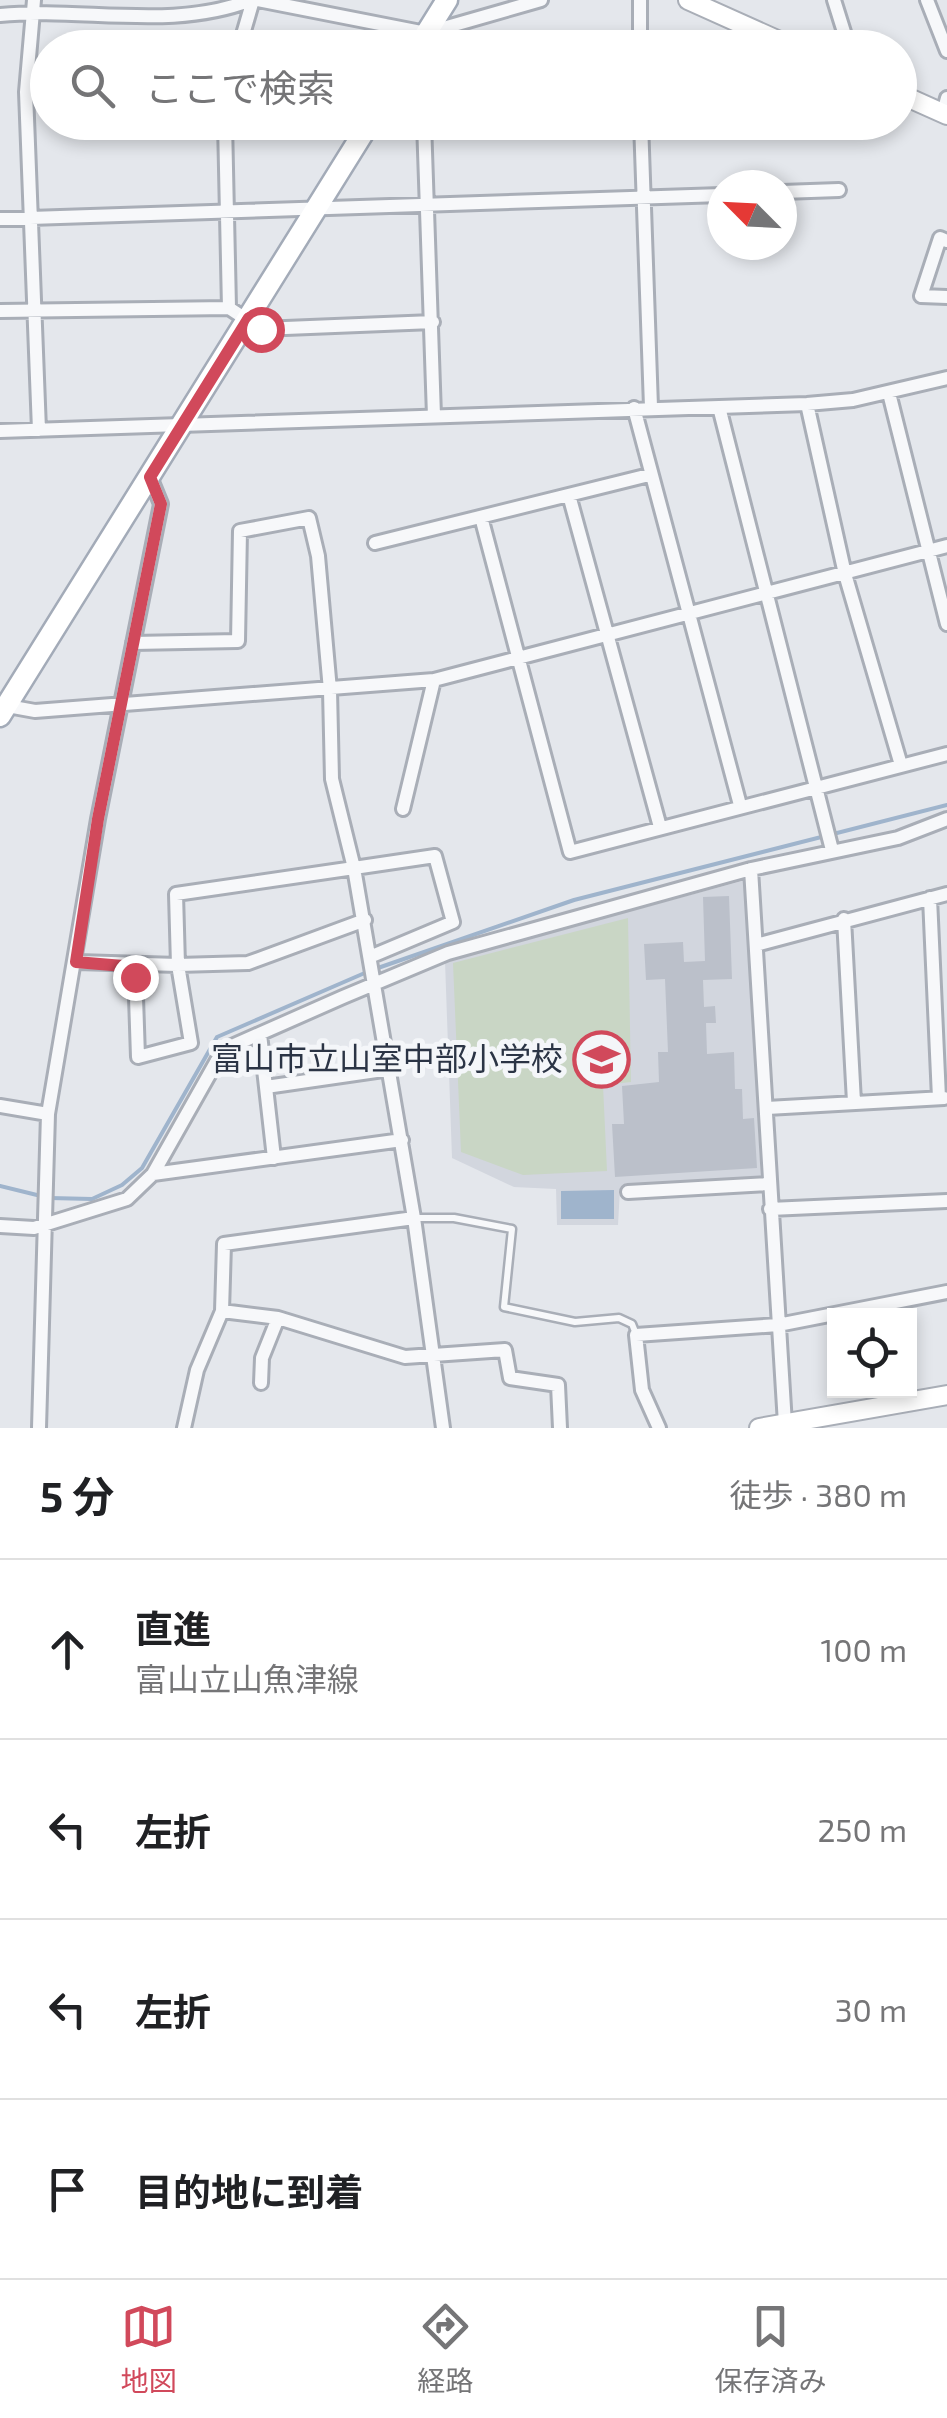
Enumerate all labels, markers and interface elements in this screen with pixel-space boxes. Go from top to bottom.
search box [30,30,917,140]
icon: search [65,58,120,113]
text: ここで検索 [145,64,335,110]
north arrow [707,170,797,260]
route start [239,307,285,353]
route end [113,955,159,1001]
school or university icon: 富山市立山室中部小学校 [572,1029,632,1089]
place label: 富山市立山室中部小学校 [211,1038,563,1076]
map controls [827,1308,917,1398]
button: locate [827,1308,917,1398]
text: 5 分 [40,1470,114,1520]
text: 徒歩 · 380 m [729,1475,907,1513]
text: 直進 [135,1605,211,1651]
icon: ahead [40,1622,95,1677]
text: 100 m [821,1630,907,1668]
text: 富山立山魚津線 [135,1659,359,1697]
icon: left [40,1802,95,1857]
text: 左折 [135,1808,211,1854]
text: 250 m [817,1810,907,1848]
icon: left [40,1982,95,2037]
text: 左折 [135,1988,211,2034]
text: 30 m [835,1990,907,2028]
icon: arrive [40,2162,95,2217]
text: 目的地に到着 [135,2168,363,2214]
tab: 地図 [120,2299,177,2399]
tab: 経路 [417,2299,474,2399]
tab: 保存済み [714,2299,827,2399]

